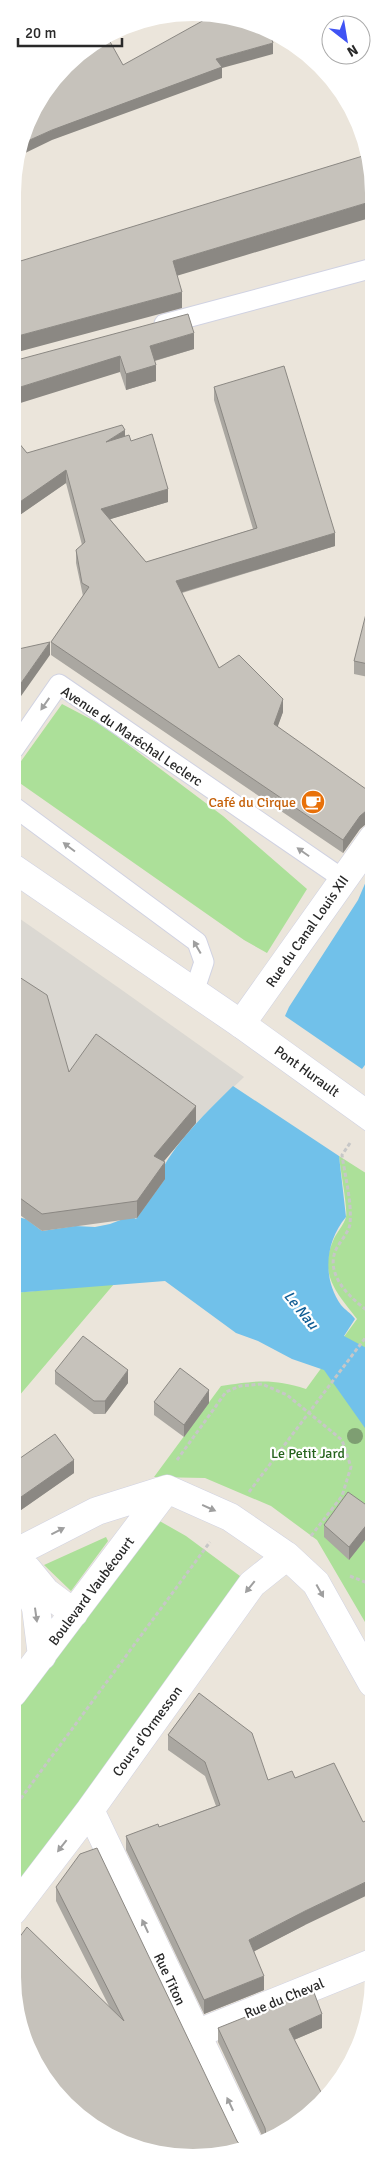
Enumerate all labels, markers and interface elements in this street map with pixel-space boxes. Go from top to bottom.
scale bar [18,15,121,47]
north arrow [321,15,371,65]
text: 20 m [25,24,56,42]
text: N [344,41,361,61]
street label: Avenue du Maréchal Leclerc [58,683,206,790]
one-way arrow [40,697,50,711]
cafe icon: Café du Cirque [300,789,326,815]
place label: Café du Cirque [208,794,296,811]
one-way arrow [63,842,76,853]
one-way arrow [296,847,310,857]
street label: Rue du Canal Louis XII [262,872,352,990]
one-way arrow [193,939,201,954]
street label: Pont Hurault [271,1042,343,1101]
water label: Le Nau [280,1287,322,1333]
park label: Le Petit Jard [271,1445,345,1462]
one-way arrow [201,1503,216,1512]
one-way arrow [51,1527,65,1535]
street label: Boulevard Vaubécourt [45,1534,138,1649]
one-way arrow [245,1581,256,1594]
one-way arrow [316,1584,324,1598]
one-way arrow [33,1608,41,1624]
street label: Cours d'Ormesson [109,1683,186,1780]
one-way arrow [57,1839,68,1852]
one-way arrow [141,1919,149,1933]
street label: Rue Titon [150,1950,189,2008]
street label: Rue du Cheval [242,1975,327,2022]
one-way arrow [225,2097,233,2111]

